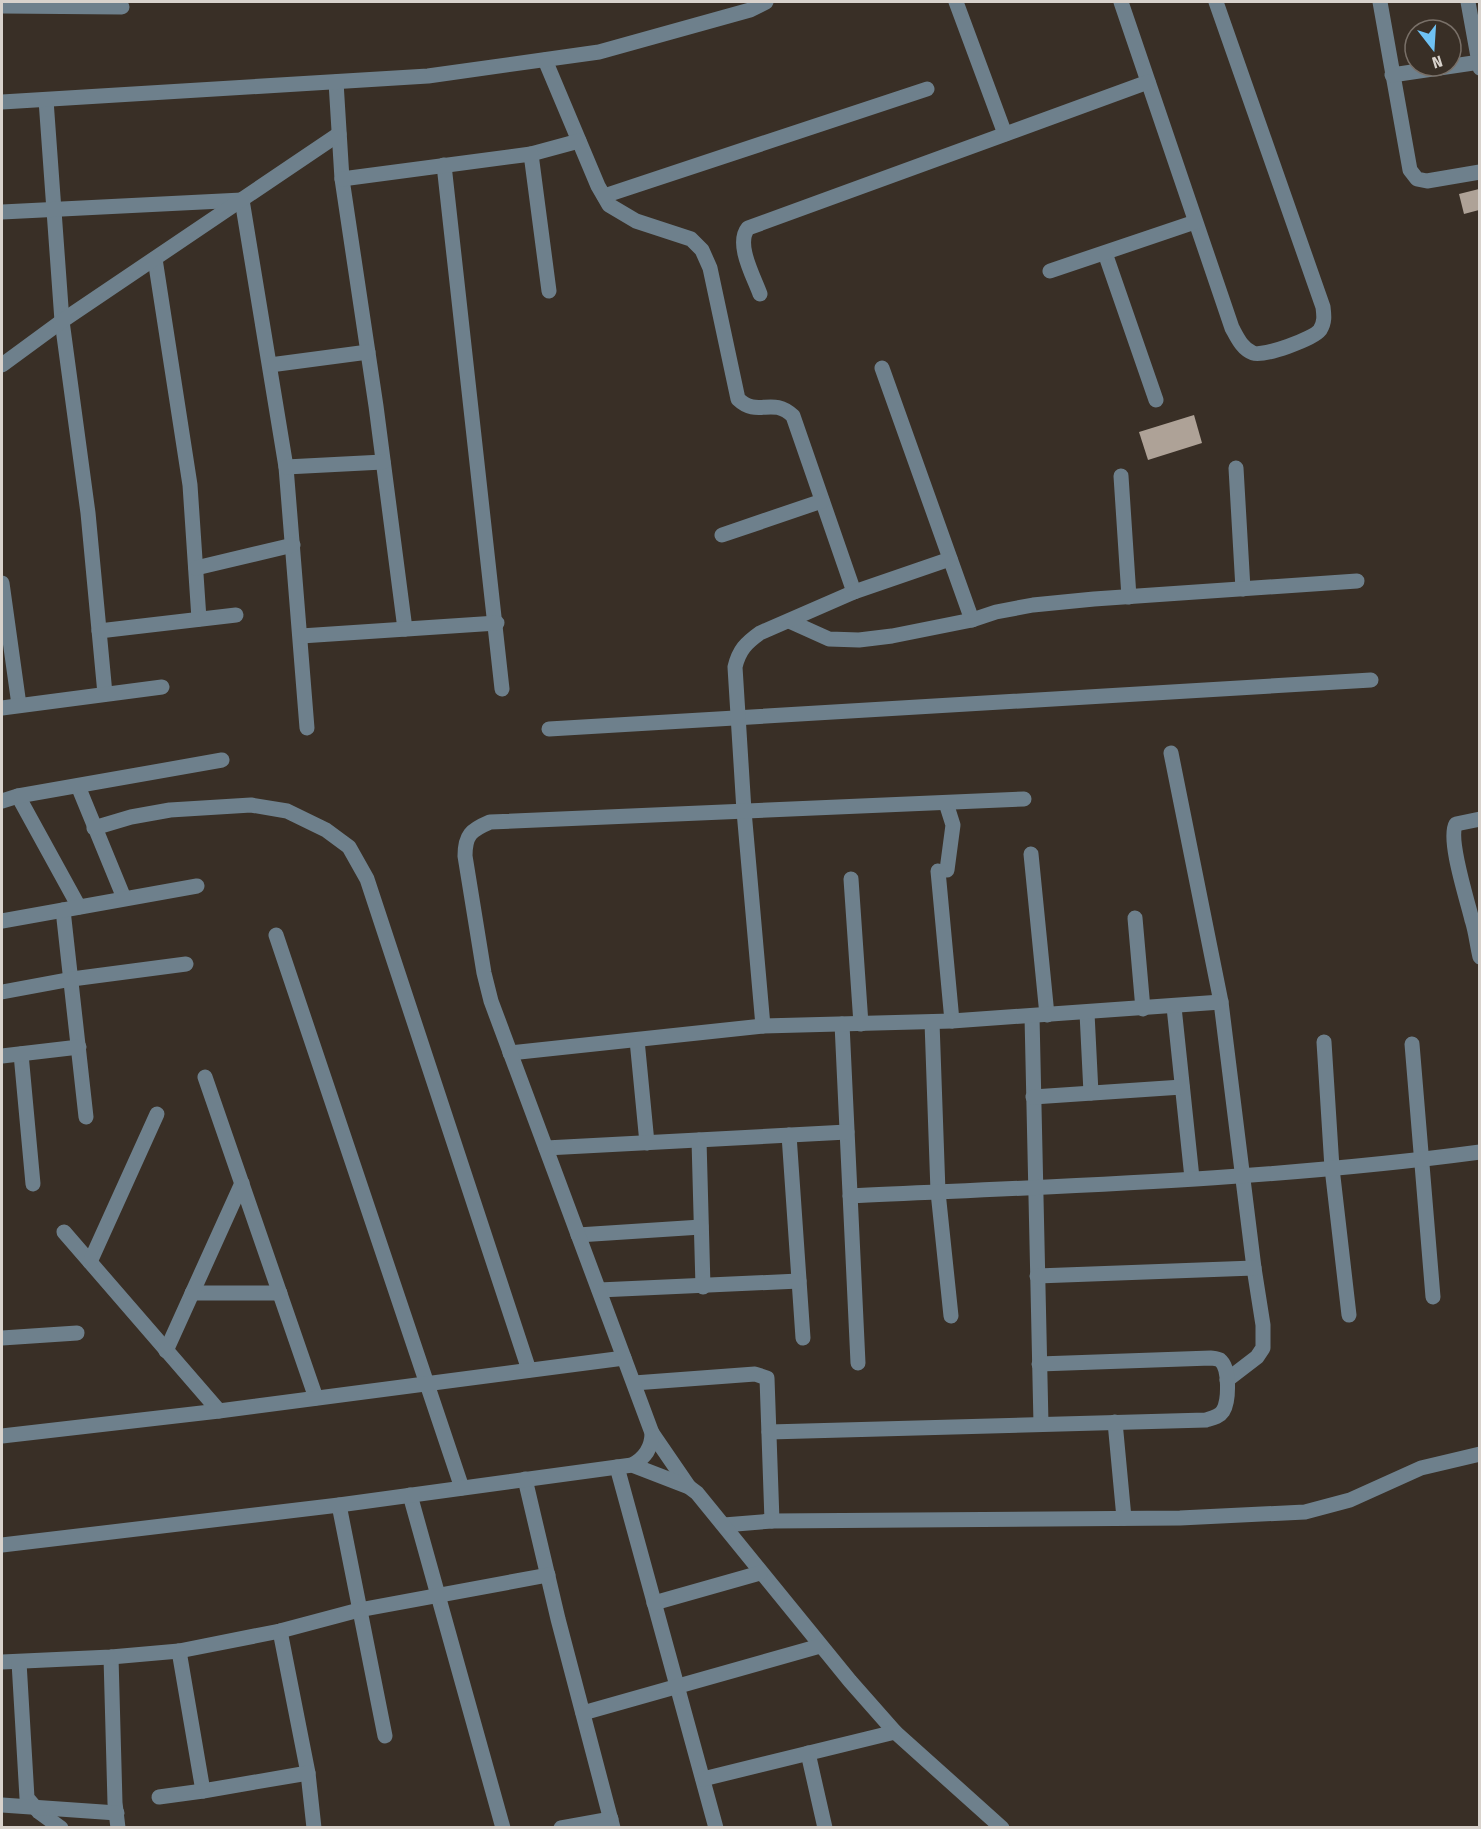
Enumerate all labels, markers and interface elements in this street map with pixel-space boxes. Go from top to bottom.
north arrow [1403,18,1463,78]
text: N [1430,51,1445,72]

